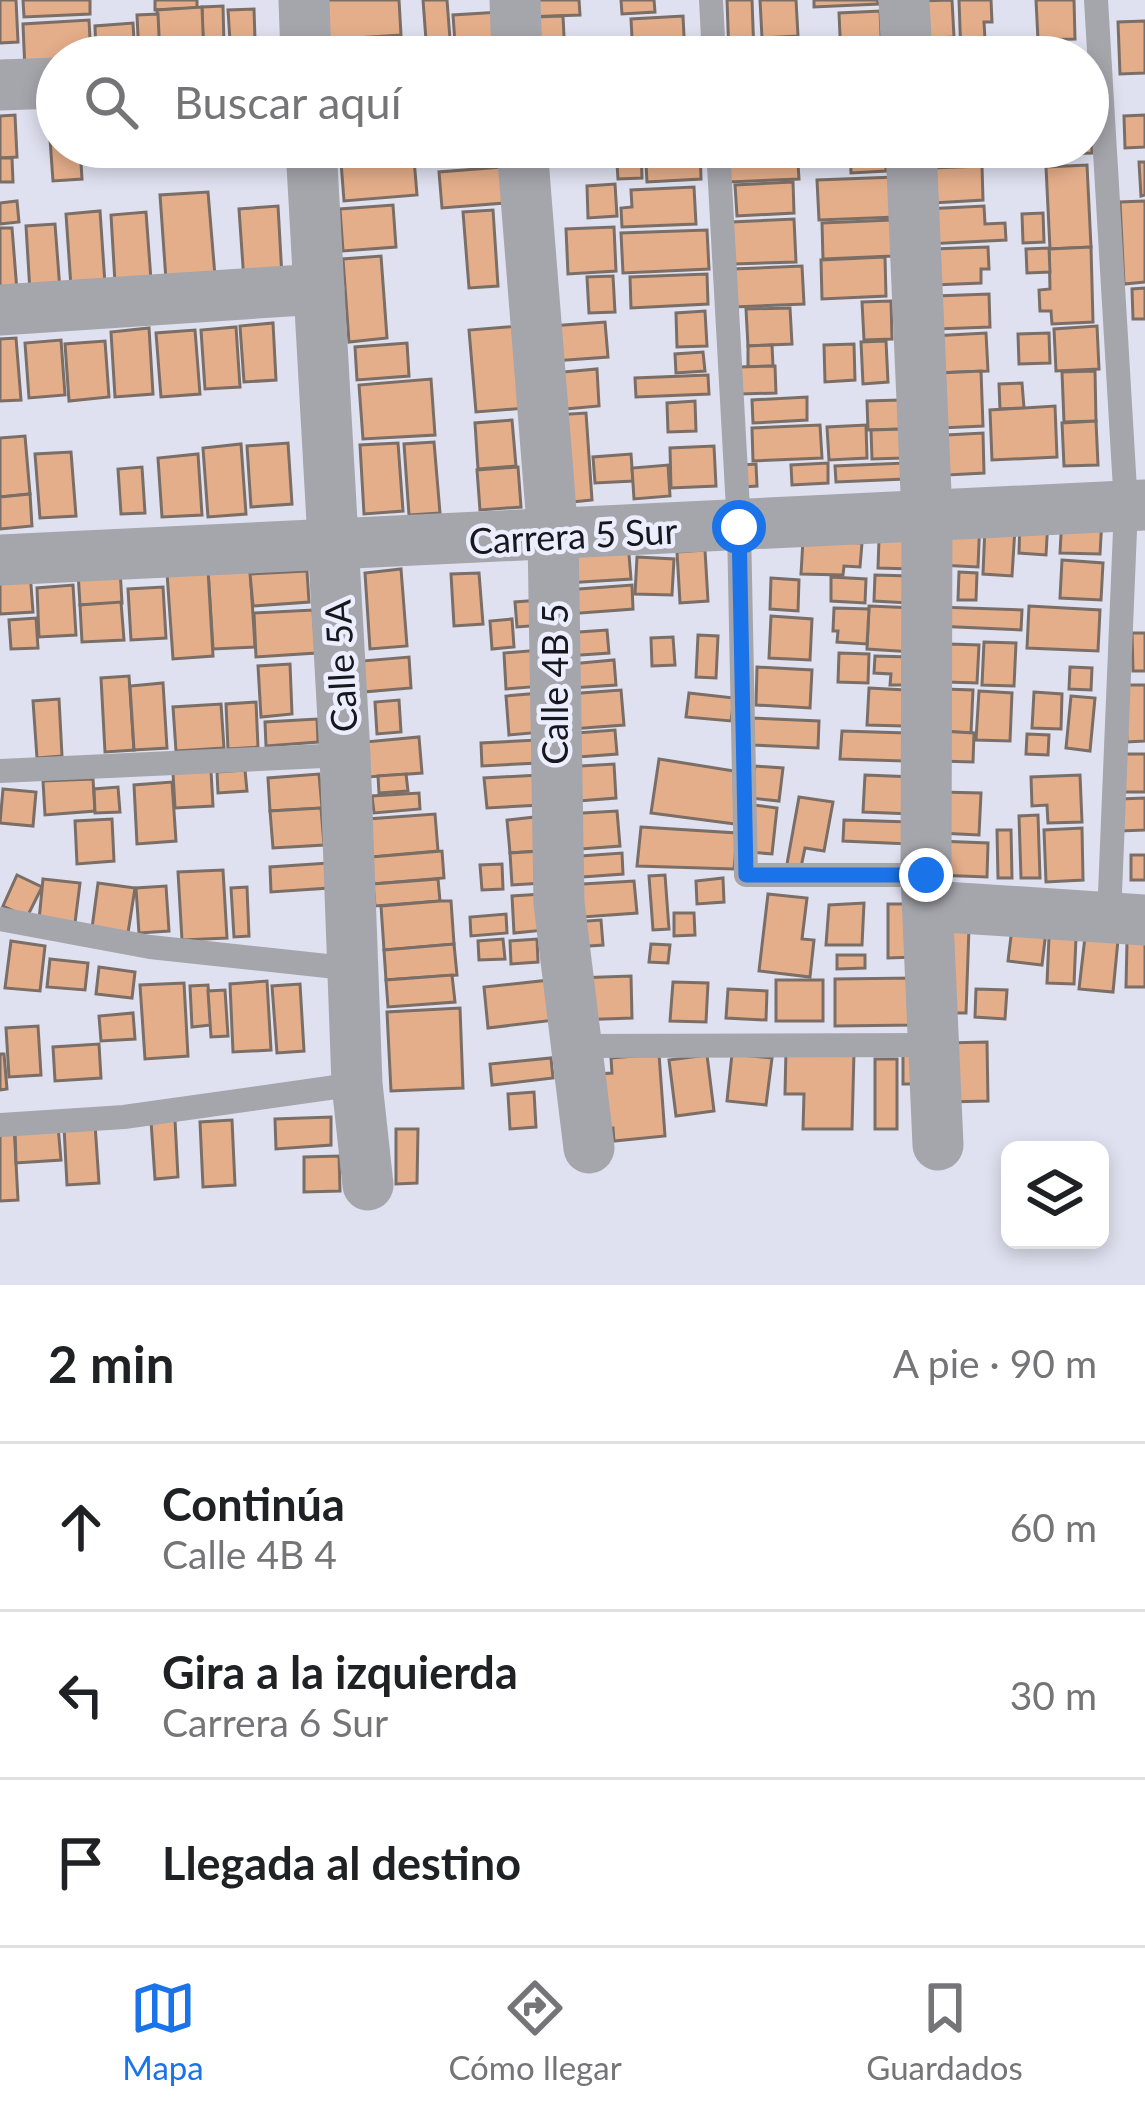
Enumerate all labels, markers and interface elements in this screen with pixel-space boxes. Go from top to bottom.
search box [36,36,1109,168]
icon: search [78,69,144,135]
text: Buscar aquí [174,75,401,129]
route start [712,500,766,554]
street label: Carrera 5 Sur [468,508,678,562]
street label: Calle 5A [315,598,365,733]
street label: Calle 4B 5 [532,603,576,765]
route end [899,848,953,902]
map controls [1001,1141,1109,1249]
button: layers [1001,1141,1109,1249]
text: 2 min [48,1333,174,1394]
text: A pie · 90 m [893,1340,1097,1386]
text: Continúa [162,1477,345,1531]
icon: ahead [48,1494,114,1560]
text: 60 m [1010,1504,1097,1550]
text: Calle 4B 4 [162,1531,337,1577]
text: Gira a la izquierda [162,1645,518,1699]
icon: left [48,1662,114,1728]
text: 30 m [1010,1672,1097,1718]
text: Carrera 6 Sur [162,1699,388,1745]
icon: arrive [48,1830,114,1896]
text: Llegada al destino [162,1836,521,1890]
tab: Mapa [122,1975,204,2087]
tab: Cómo llegar [448,1975,622,2087]
tab: Guardados [866,1975,1023,2087]

